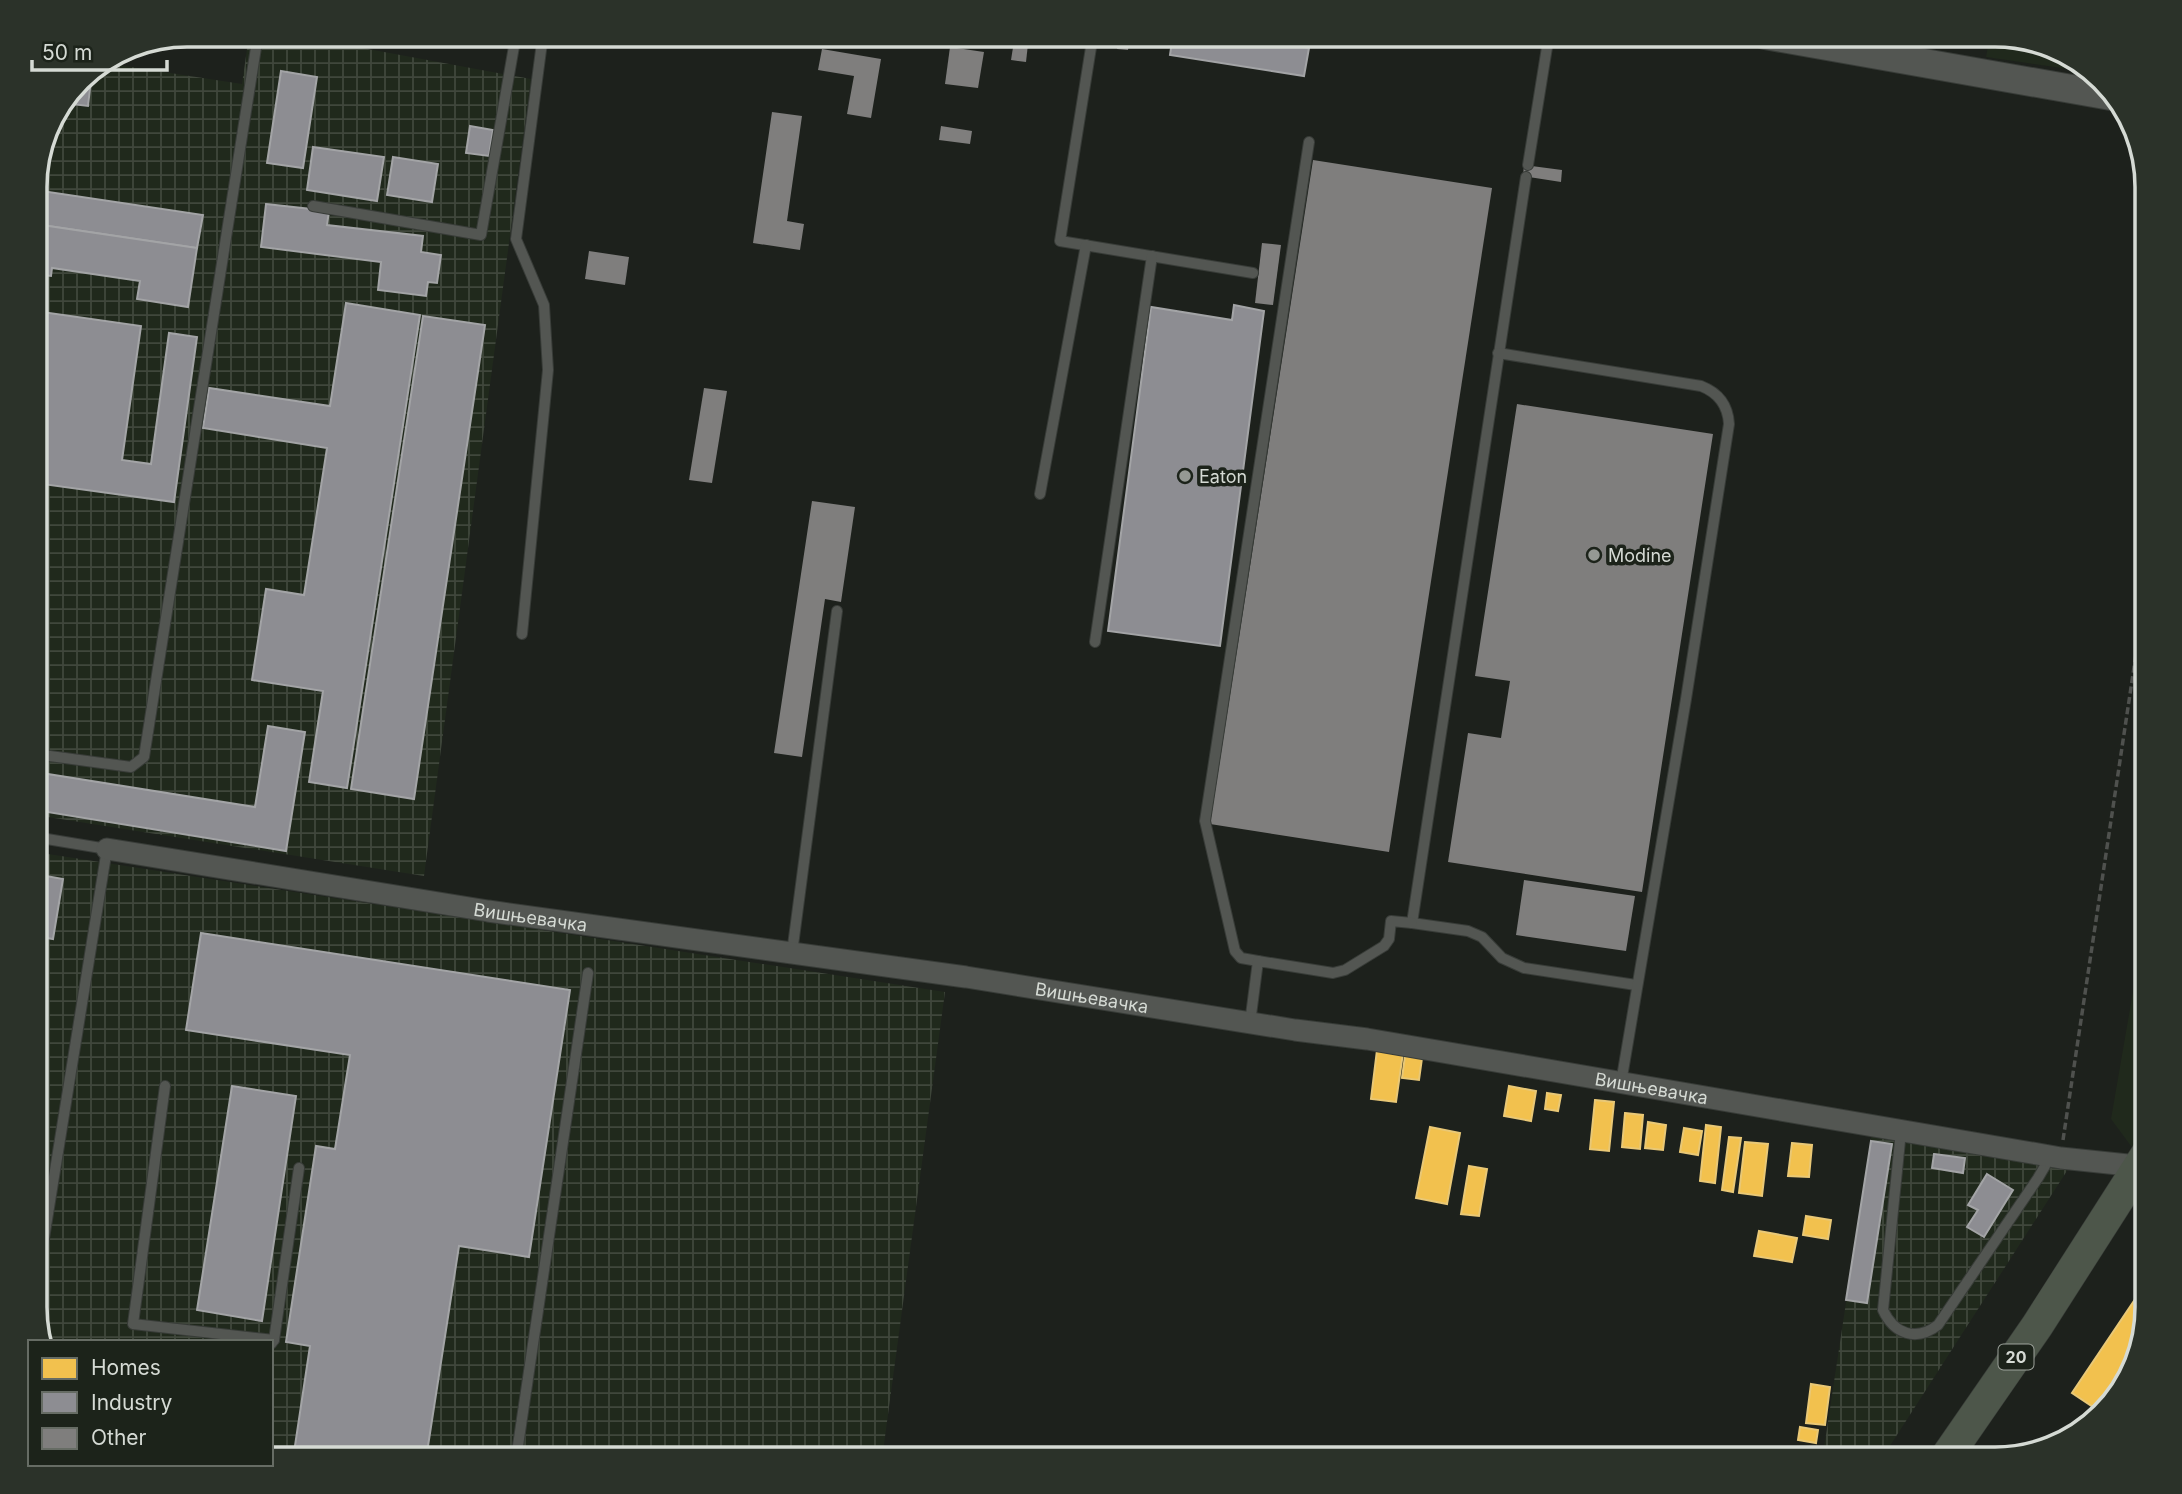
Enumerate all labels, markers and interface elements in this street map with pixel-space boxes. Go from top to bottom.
scale bar [32,28,166,72]
text: 50 m [42,40,92,65]
place label: Eaton [1199,466,1247,487]
marker: Eaton [1177,468,1193,484]
place label: Modine [1608,545,1672,566]
marker: Modine [1586,547,1602,563]
street label: Вишњевачка [472,898,589,935]
street label: Вишњевачка [1034,978,1150,1017]
street label: Вишњевачка [1593,1068,1710,1108]
legend [28,1340,273,1466]
road number: 20 [1998,1344,2034,1370]
text: Homes [91,1355,161,1380]
text: Industry [91,1390,173,1415]
text: Other [91,1425,147,1450]

